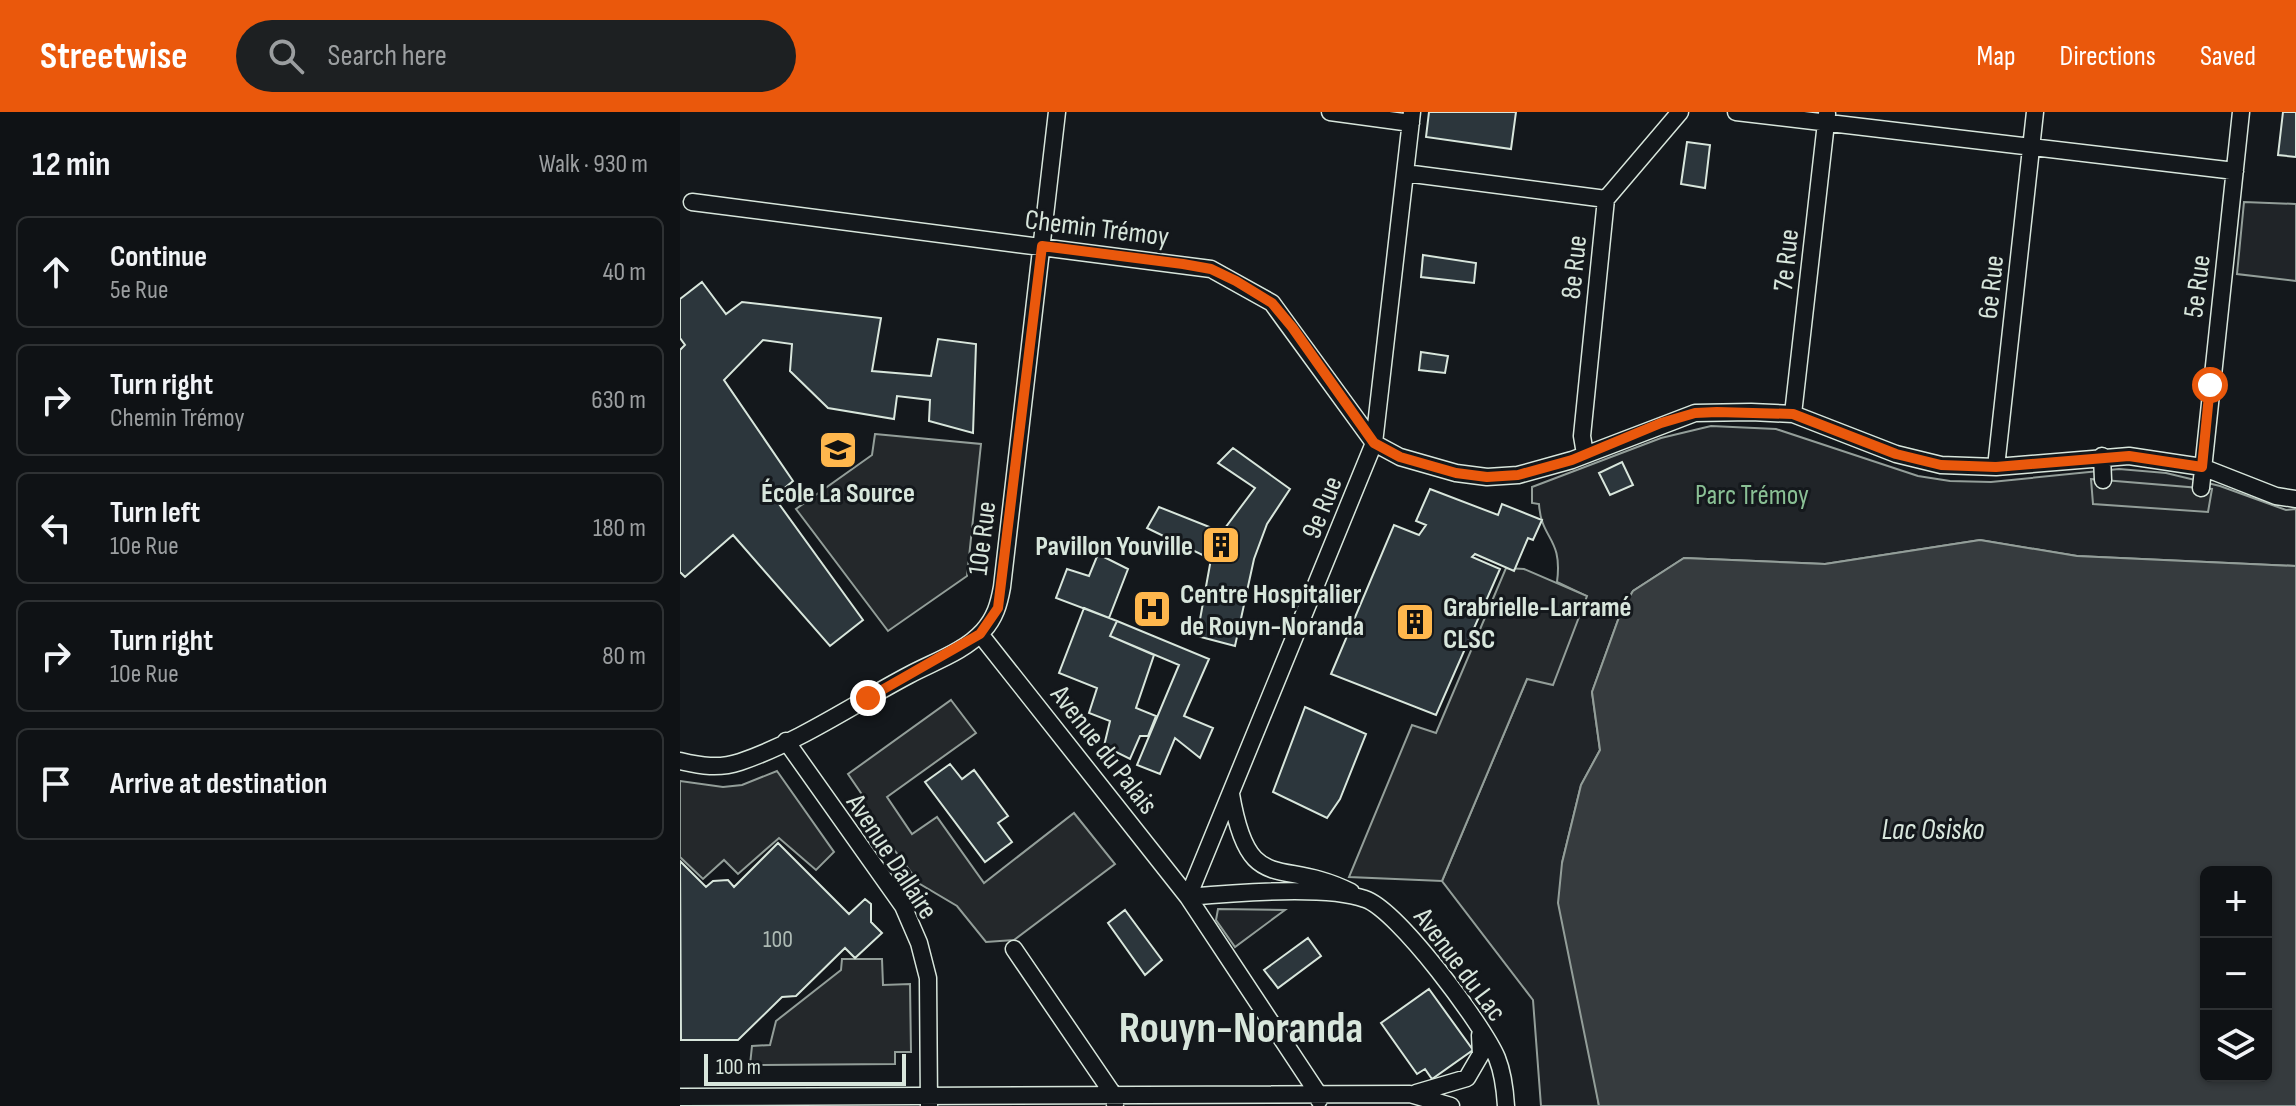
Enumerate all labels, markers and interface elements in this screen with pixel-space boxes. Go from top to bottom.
search box [236,20,796,92]
text: Streetwise [40,34,188,79]
icon: search [264,34,308,78]
text: Search here [328,38,447,74]
text: Map [1977,40,2016,73]
text: Directions [2060,40,2156,73]
text: Saved [2200,40,2256,73]
text: 12 min [32,144,111,185]
text: Walk · 930 m [539,149,648,180]
street label: Chemin Trémoy [1023,203,1171,254]
street label: 7e Rue [1767,227,1806,293]
street label: 8e Rue [1555,234,1594,301]
text: Continue [110,239,207,275]
icon: ahead [34,250,78,294]
street label: 5e Rue [2177,253,2218,319]
street label: 6e Rue [1972,254,2011,321]
text: 40 m [603,257,646,288]
text: 5e Rue [110,275,168,306]
text: Turn right [110,367,213,403]
route start [2192,367,2228,403]
icon: right [34,378,78,422]
text: 630 m [591,385,646,416]
text: Chemin Trémoy [110,403,244,434]
school or university icon: École La Source [817,429,859,471]
street label: 9e Rue [1295,472,1350,543]
place label: École La Source [761,477,915,510]
park label: Parc Trémoy [1695,479,1809,512]
text: Turn left [110,495,200,531]
street label: 10e Rue [962,499,1003,577]
icon: left [34,506,78,550]
text: 180 m [593,513,646,544]
building icon: Pavillon Youville [1200,524,1242,566]
place label: Pavillon Youville [1035,530,1193,563]
text: 10e Rue [110,531,179,562]
place label: Centre Hospitalier de Rouyn-Noranda [1180,578,1364,643]
hospital icon: Centre Hospitalier de Rouyn-Noranda [1131,588,1173,630]
place label: Grabrielle-Larramé CLSC [1443,591,1631,656]
building icon: Grabrielle-Larramé CLSC [1394,601,1436,643]
text: Turn right [110,623,213,659]
icon: right [34,634,78,678]
text: 80 m [602,641,646,672]
text: 10e Rue [110,659,179,690]
street label: Avenue du Palais [1043,678,1164,821]
route end [850,680,886,716]
icon: arrive [34,762,78,806]
text: Arrive at destination [110,766,327,802]
street label: Avenue Dallaire [839,787,944,926]
water label: Lac Osisko [1881,812,1985,848]
map controls [2200,866,2272,1082]
button: + [2200,866,2272,938]
street label: Avenue du Lac [1406,901,1513,1028]
house number: 100 [763,925,793,954]
button: − [2200,938,2272,1010]
district label: Rouyn-Noranda [1119,1002,1363,1055]
button: layers [2200,1010,2272,1082]
scale bar [704,1050,906,1086]
text: 100 m [716,1054,761,1081]

